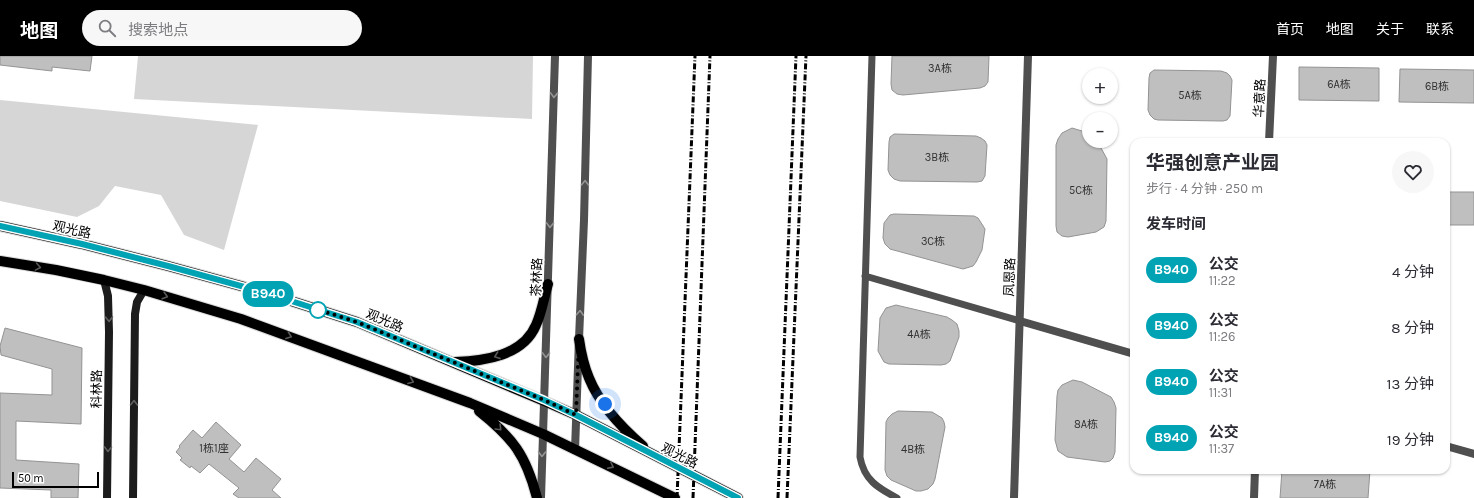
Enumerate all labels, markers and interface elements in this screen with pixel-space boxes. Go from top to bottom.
search box [82,10,362,46]
icon: search [96,17,118,39]
text: 地图 [20,20,58,42]
text: 搜索地点 [128,21,188,39]
text: 首页 [1276,21,1304,38]
text: 地图 [1326,21,1354,38]
text: 关于 [1376,21,1404,38]
text: 联系 [1426,21,1454,38]
house number: 3A栋 [928,62,952,75]
map controls [1082,68,1118,148]
button: + [1082,68,1118,104]
street label: 华意路 [1251,78,1268,118]
house number: 6A栋 [1327,78,1351,91]
house number: 6B栋 [1425,80,1449,93]
house number: 5A栋 [1178,89,1202,102]
one-way arrow [549,92,558,98]
button: − [1082,112,1118,148]
house number: 3B栋 [925,151,949,164]
button: heart [1392,151,1434,193]
text: 华强创意产业园 [1146,152,1279,174]
one-way arrow [581,180,589,186]
text: 步行 · 4 分钟 · 250 m [1146,181,1263,196]
house number: 5C栋 [1069,184,1093,197]
text: 发车时间 [1146,215,1206,233]
street label: 观光路 [51,218,93,241]
one-way arrow [546,222,554,228]
house number: 3C栋 [921,235,945,248]
text: 公交 [1209,255,1239,273]
street label: 茶林路 [528,257,545,297]
street label: 凤恩路 [1001,257,1018,297]
text: B940 [1154,261,1189,278]
one-way arrow [35,263,42,271]
text: 4 分钟 [1392,263,1434,281]
text: 11:22 [1209,273,1235,288]
line badge: B940 [240,281,296,307]
text: B940 [251,285,285,302]
one-way arrow [161,291,168,300]
unlabelled marker [309,301,327,319]
street label: 观光路 [364,306,406,335]
one-way arrow [576,310,584,316]
text: 公交 [1209,311,1239,329]
one-way arrow [104,316,113,322]
text: B940 [1154,317,1189,334]
text: 8 分钟 [1391,319,1434,337]
house number: 4A栋 [907,328,931,341]
text: 11:26 [1209,329,1235,344]
one-way arrow [285,331,292,340]
one-way arrow [493,352,500,360]
one-way arrow [541,352,550,358]
text: 公交 [1209,367,1239,385]
street label: 科林路 [89,369,104,409]
text: B940 [1154,373,1189,390]
text: 13 分钟 [1387,375,1434,393]
one-way arrow [407,376,414,384]
text: 11:31 [1209,385,1232,400]
your location [595,394,615,414]
one-way arrow [130,400,138,406]
house number: 8A栋 [1074,418,1098,431]
one-way arrow [494,423,502,431]
text: 公交 [1209,423,1239,441]
text: B940 [1154,429,1189,446]
text: 19 分钟 [1387,431,1434,449]
street label: 观光路 [659,440,701,471]
text: 11:37 [1209,441,1234,456]
house number: 1栋1座 [199,442,229,455]
house number: 4B栋 [901,443,925,456]
one-way arrow [104,446,112,452]
one-way arrow [538,451,546,457]
one-way arrow [606,462,614,469]
scale bar [12,470,99,489]
text: 50 m [18,472,44,485]
house number: 7A栋 [1314,478,1336,491]

